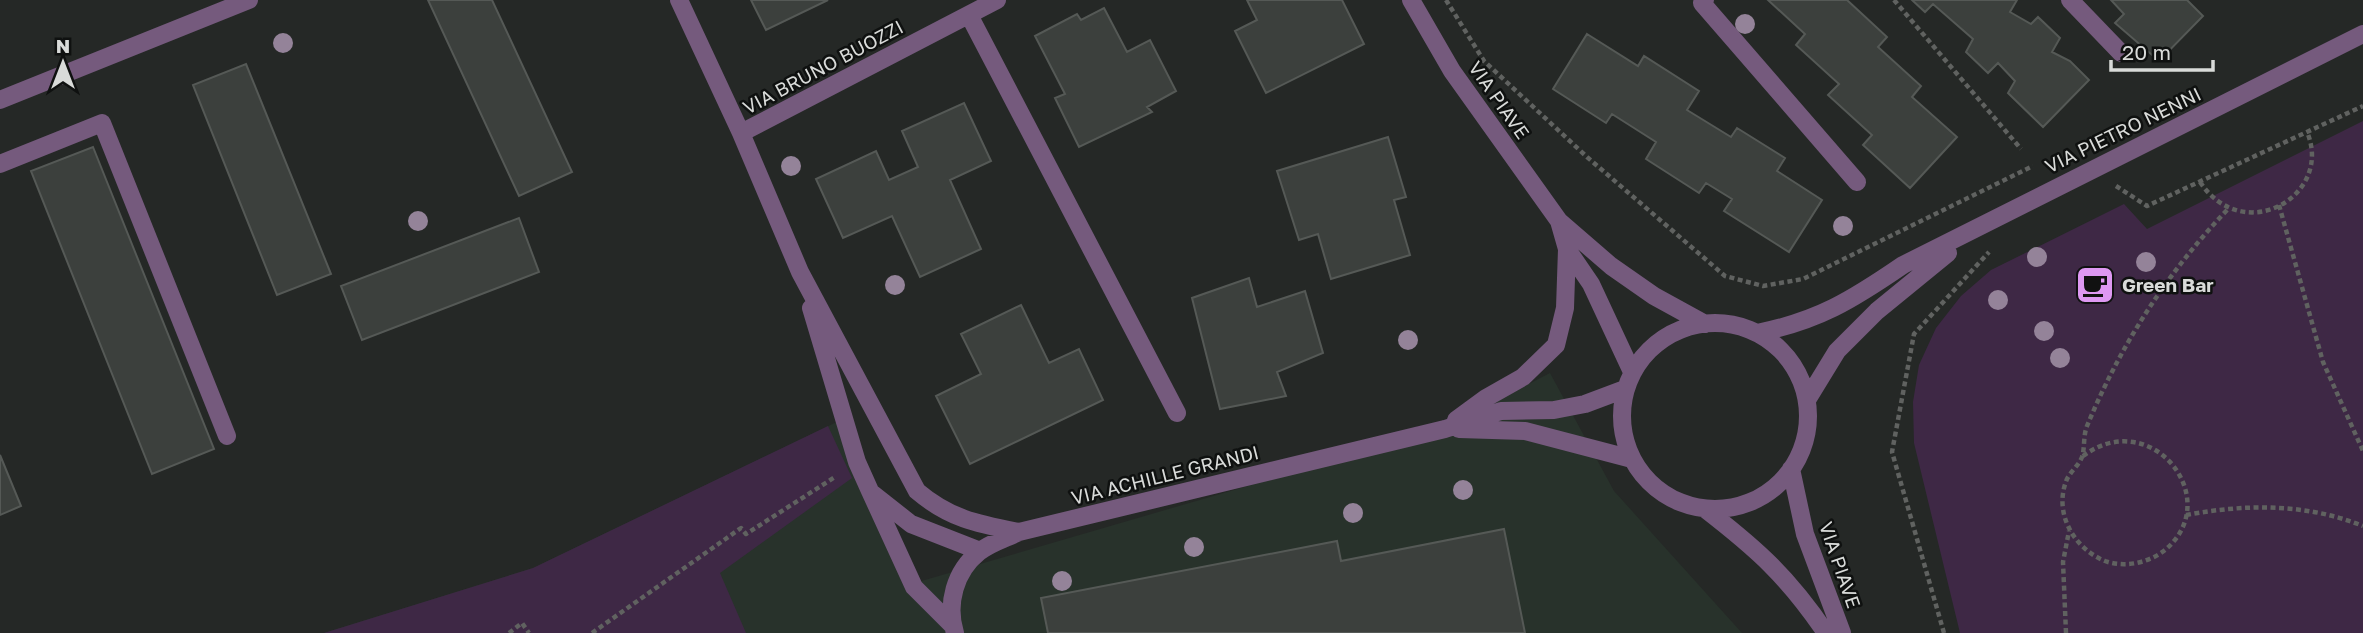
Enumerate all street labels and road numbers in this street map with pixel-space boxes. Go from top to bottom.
street label: VIA BRUNO BUOZZI [739,15,907,119]
street label: VIA PIAVE [1464,56,1535,143]
street label: VIA PIETRO NENNI [2041,82,2205,177]
street label: VIA ACHILLE GRANDI [1069,440,1261,509]
street label: VIA PIAVE [1815,519,1866,611]

